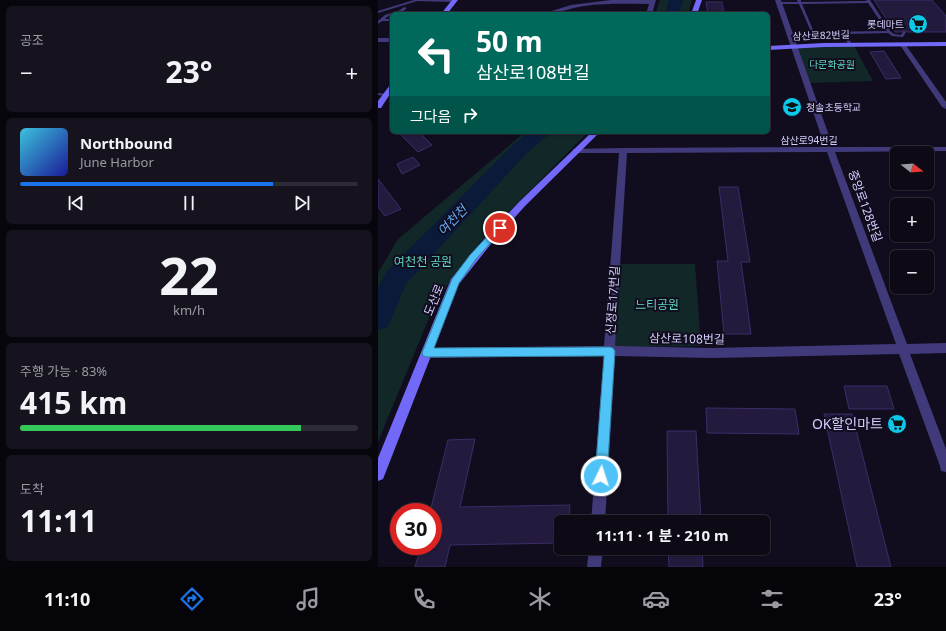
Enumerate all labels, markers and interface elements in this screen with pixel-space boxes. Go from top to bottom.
supermarket icon: 롯데마트 [907,13,929,35]
place label: 롯데마트 [867,17,904,31]
text: 50 m [476,22,543,60]
street label: 삼산로82번길 [792,27,850,43]
icon: left [410,28,462,80]
text: 공조 [20,31,44,49]
text: 23° [165,51,213,92]
text: − [20,57,33,87]
text: + [345,57,358,87]
park label: 다문화공원 [809,57,855,71]
text: 삼산로108번길 [476,60,590,84]
school or university icon: 청솔초등학교 [781,96,803,118]
place label: 청솔초등학교 [806,100,861,114]
icon: right [459,104,481,126]
text: 그다음 [410,106,451,126]
text: Northbound [80,133,172,153]
street label: 삼산로94번길 [780,133,838,147]
north arrow [890,146,934,190]
map controls [890,146,934,294]
text: June Harbor [80,153,154,171]
street label: 중앙로128번길 [845,167,886,244]
icon: previous [65,192,87,214]
icon: pause [178,192,200,214]
icon: next [291,192,313,214]
button: + [890,198,934,242]
water label: 여천천 [433,200,472,239]
pin [483,211,517,245]
icon: arrive [489,217,511,239]
text: 22 [159,239,219,310]
button: − [890,250,934,294]
park label: 여천천 공원 [394,253,452,270]
street label: 신정로17번길 [602,265,623,335]
street label: 도산로 [419,281,448,318]
park label: 느티공원 [635,296,679,313]
text: km/h [173,301,205,319]
street label: 삼산로108번길 [649,329,725,348]
text: 주행 가능 · 83% [20,362,107,380]
text: 415 km [20,382,127,423]
supermarket icon: OK할인마트 [886,413,908,435]
place label: OK할인마트 [812,414,883,433]
position arrow [580,455,622,497]
text: 도착 [20,480,44,498]
text: 11:11 [20,500,97,541]
speed limit sign: 30 [390,503,442,555]
text: 11:11 · 1 분 · 210 m [595,525,729,545]
icon: directions [178,585,206,613]
icon: music [294,585,322,613]
icon: phone [410,585,438,613]
icon: climate [526,585,554,613]
icon: car [642,585,670,613]
icon: filters [758,585,786,613]
text: 11:10 [44,587,90,611]
text: 23° [874,587,902,611]

